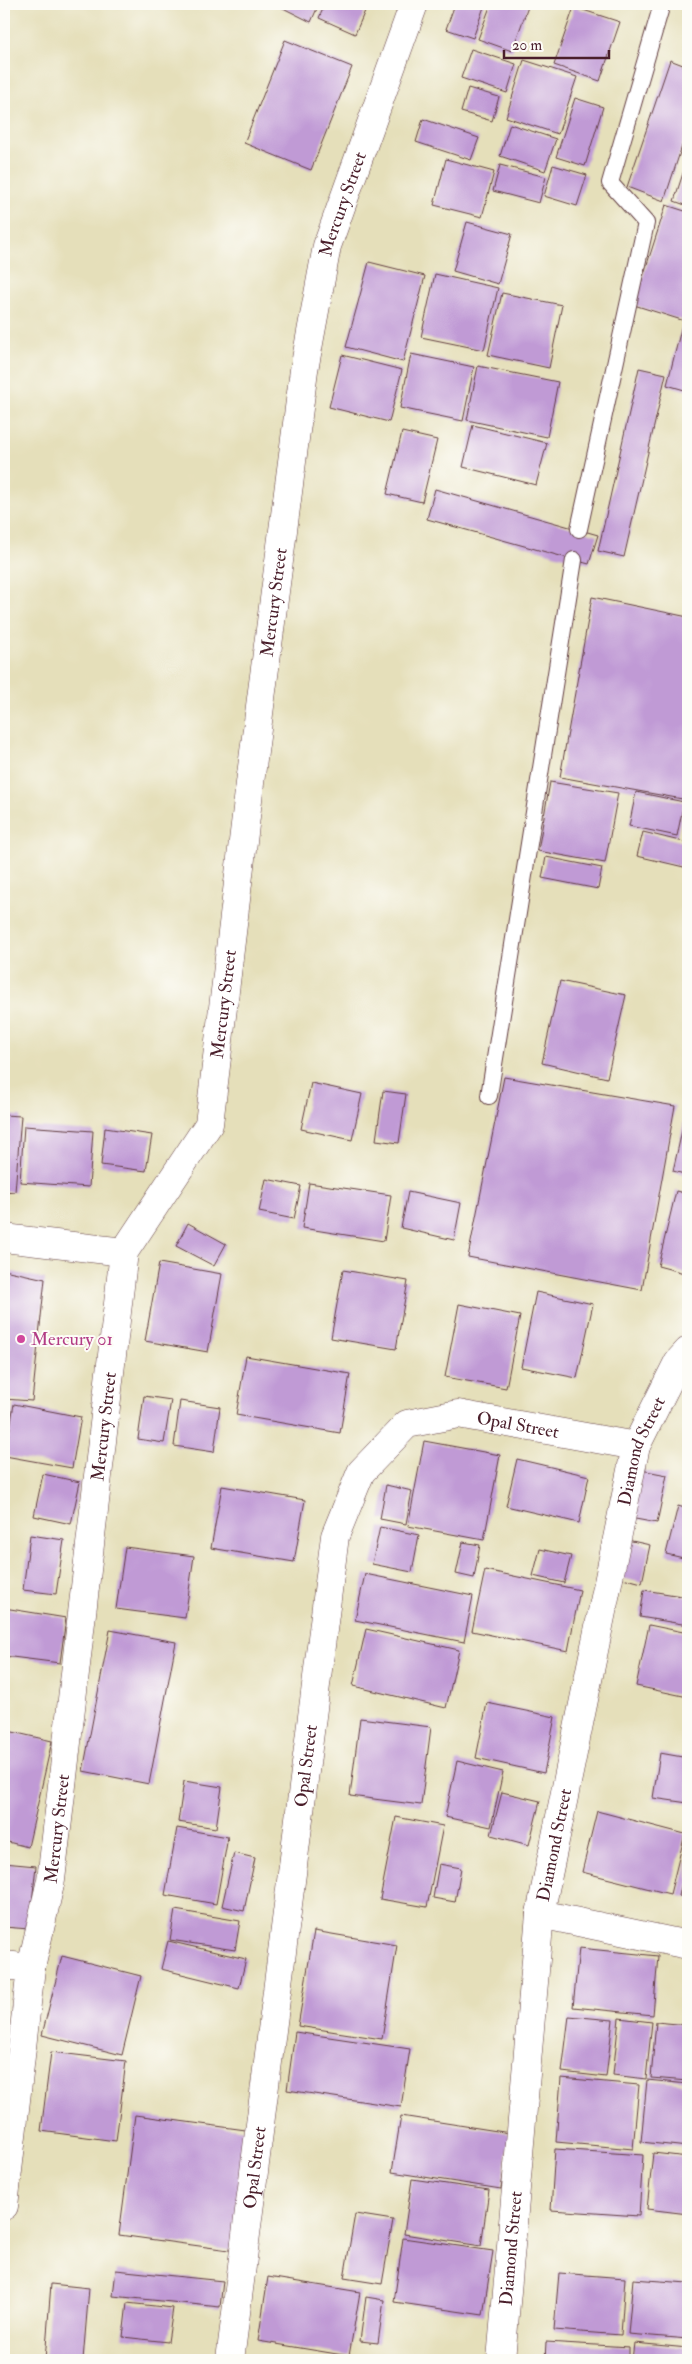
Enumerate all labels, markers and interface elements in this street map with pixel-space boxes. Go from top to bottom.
scale bar [504,28,610,60]
text: 20 m [512,36,542,55]
street label: Mercury Street [314,148,372,258]
street label: Mercury Street [255,546,292,658]
street label: Mercury Street [205,948,241,1060]
place label: Mercury 01 [31,1328,113,1351]
marker: Mercury 01 [15,1333,27,1345]
street label: Mercury Street [86,1370,121,1482]
street label: Diamond Street [613,1392,670,1508]
street label: Opal Street [475,1406,561,1443]
street label: Opal Street [289,1723,322,1808]
street label: Mercury Street [39,1773,75,1885]
street label: Diamond Street [531,1786,577,1904]
street label: Opal Street [238,2125,271,2210]
street label: Diamond Street [494,2190,527,2307]

